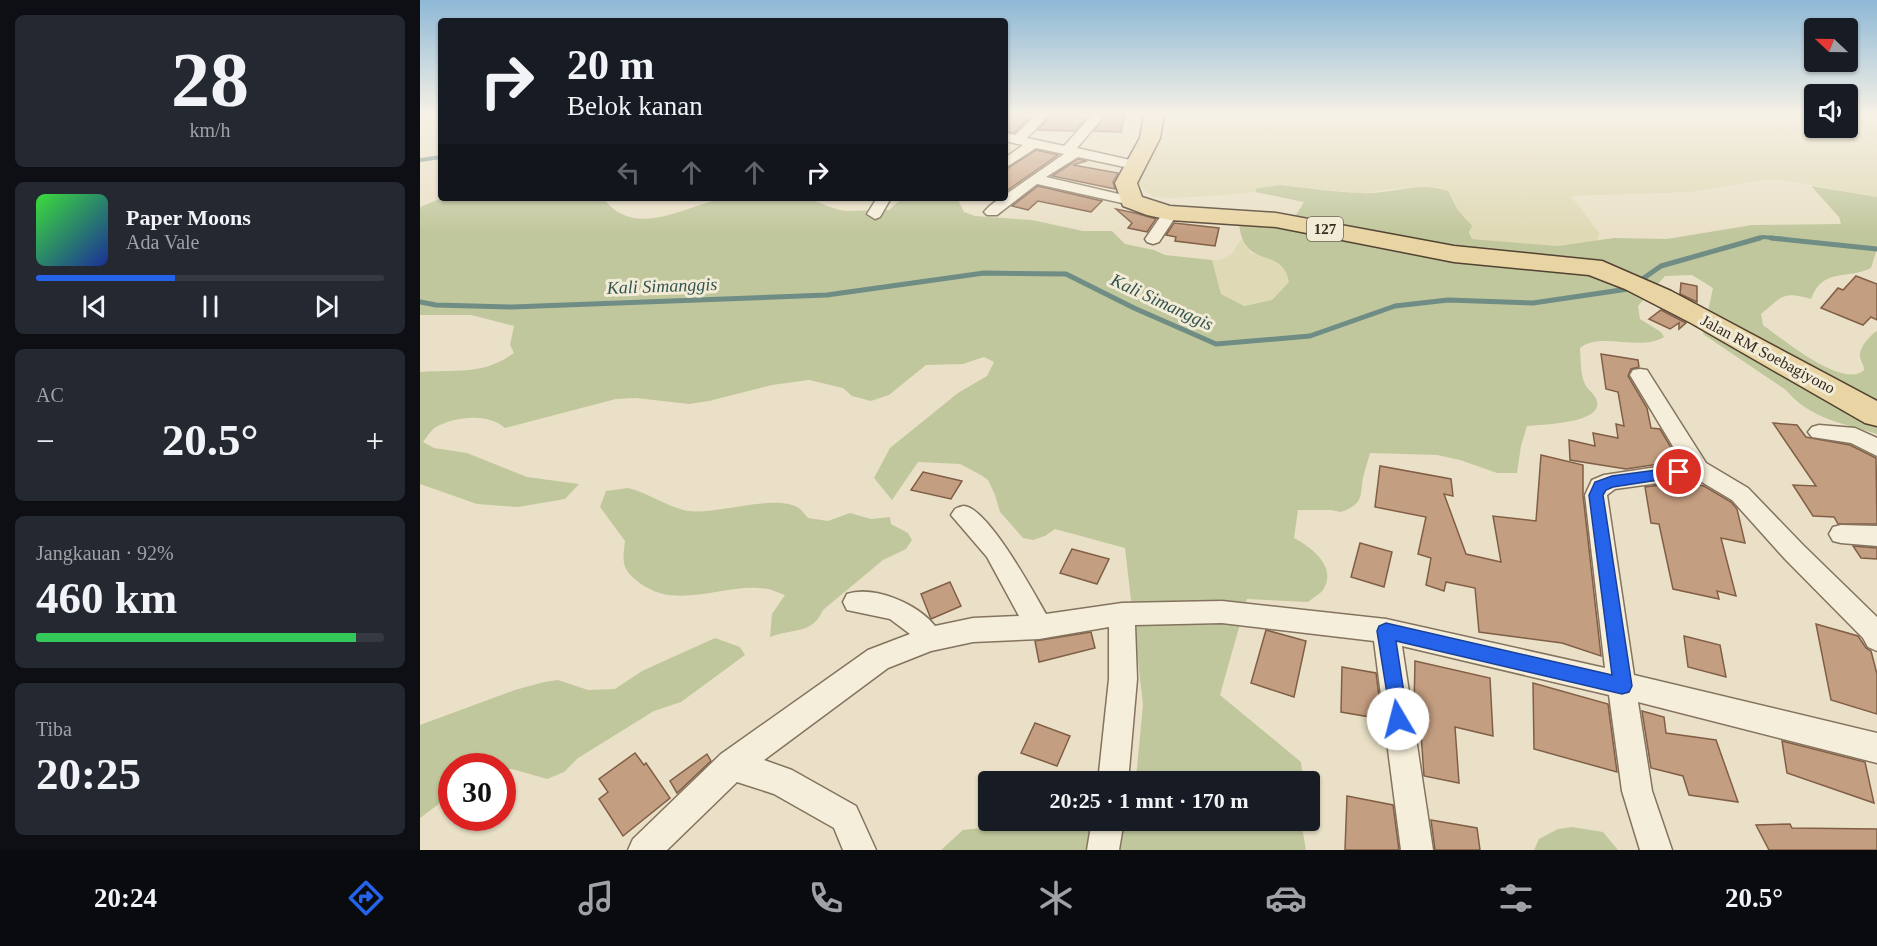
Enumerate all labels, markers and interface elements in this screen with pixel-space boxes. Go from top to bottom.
north arrow [1804,18,1858,72]
map controls [1804,18,1858,138]
text: 28 [171,36,249,123]
icon: right [468,42,546,120]
text: 20 m [567,42,655,88]
button: sound [1804,84,1858,138]
text: Belok kanan [567,91,703,121]
text: km/h [189,119,231,141]
icon: left [612,156,645,189]
icon: ahead [675,156,708,189]
icon: ahead [738,156,771,189]
icon: right [801,156,834,189]
text: Paper Moons [126,205,251,230]
road number: 127 [1307,217,1343,241]
text: Ada Vale [126,231,200,253]
water label: Kali Simanggis [1107,269,1216,334]
water label: Kali Simanggis [605,274,718,298]
icon: previous [78,290,111,323]
icon: pause [194,290,227,323]
icon: next [310,290,343,323]
street label: Jalan RM Soebagiyono [1698,311,1838,397]
text: AC [36,384,64,406]
text: 20.5° [162,415,258,465]
text: − [36,423,55,459]
text: + [365,423,384,459]
pin [1653,446,1704,497]
icon: arrive [1662,455,1695,488]
text: Jangkauan · 92% [36,542,174,564]
text: 460 km [36,573,177,623]
position arrow [1366,687,1430,751]
text: Tiba [36,718,72,740]
text: 20:25 [36,749,141,799]
speed limit sign: 30 [438,753,516,831]
text: 20:25 · 1 mnt · 170 m [1049,788,1249,813]
icon: directions [345,877,387,919]
icon: music [575,877,617,919]
icon: phone [805,877,847,919]
icon: climate [1035,877,1077,919]
icon: car [1265,877,1307,919]
icon: filters [1495,877,1537,919]
text: 20:24 [94,883,157,913]
text: 20.5° [1725,883,1783,913]

